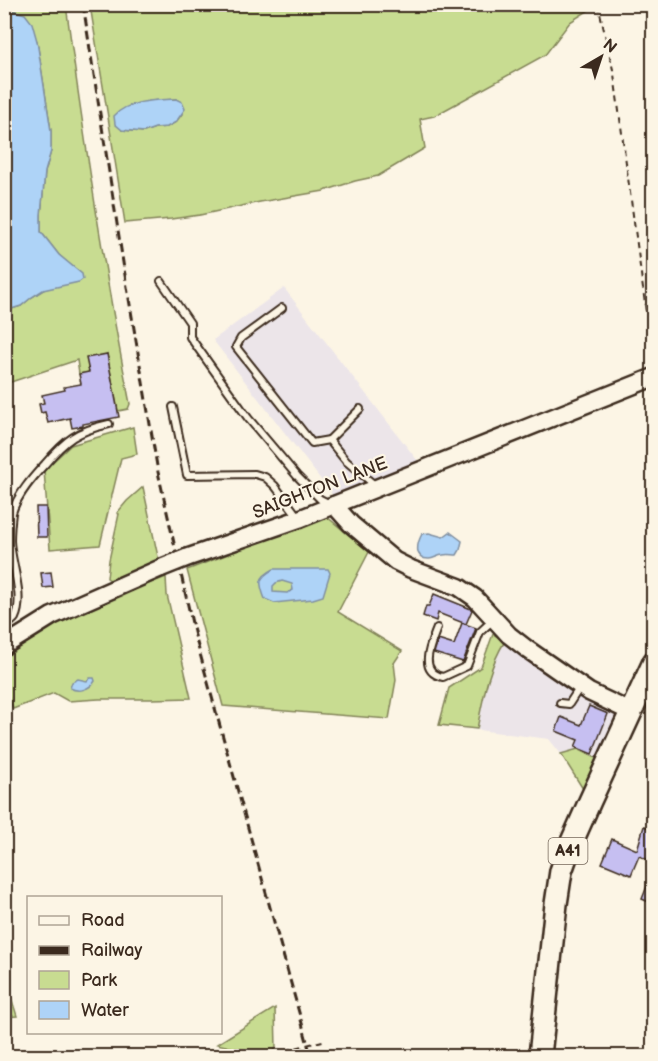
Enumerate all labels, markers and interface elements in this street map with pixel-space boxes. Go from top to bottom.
north arrow [571,27,631,87]
text: N [599,35,620,58]
street label: SAIGHTON LANE [250,453,390,523]
road number: A41 [548,838,588,864]
legend [27,896,222,1034]
text: Road [81,910,125,931]
text: Railway [81,940,143,961]
text: Park [81,970,117,991]
text: Water [81,1000,129,1021]

